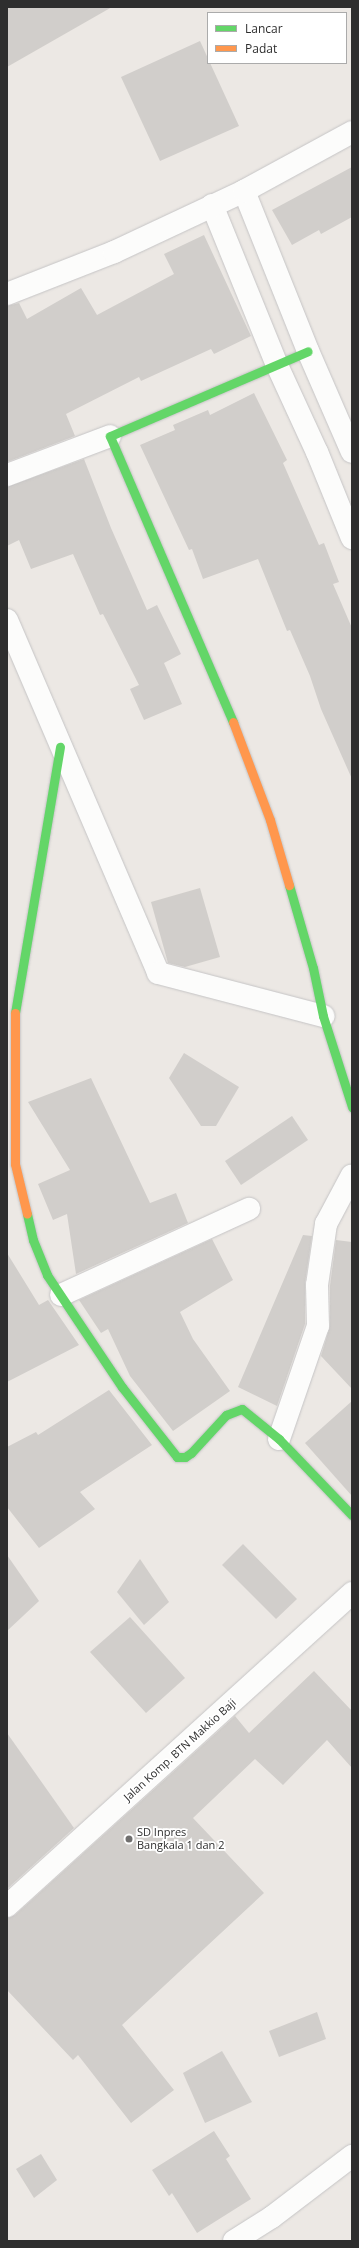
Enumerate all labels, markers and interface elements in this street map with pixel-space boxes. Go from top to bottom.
legend [207,12,347,64]
text: Lancar [245,20,283,37]
text: Padat [245,40,277,57]
street label: Jalan Komp. BTN Makkio Baji [121,1696,239,1804]
place label: SD Inpres Bangkala 1 dan 2 [137,1826,224,1852]
marker: SD Inpres Bangkala 1 dan 2 [124,1834,134,1844]

